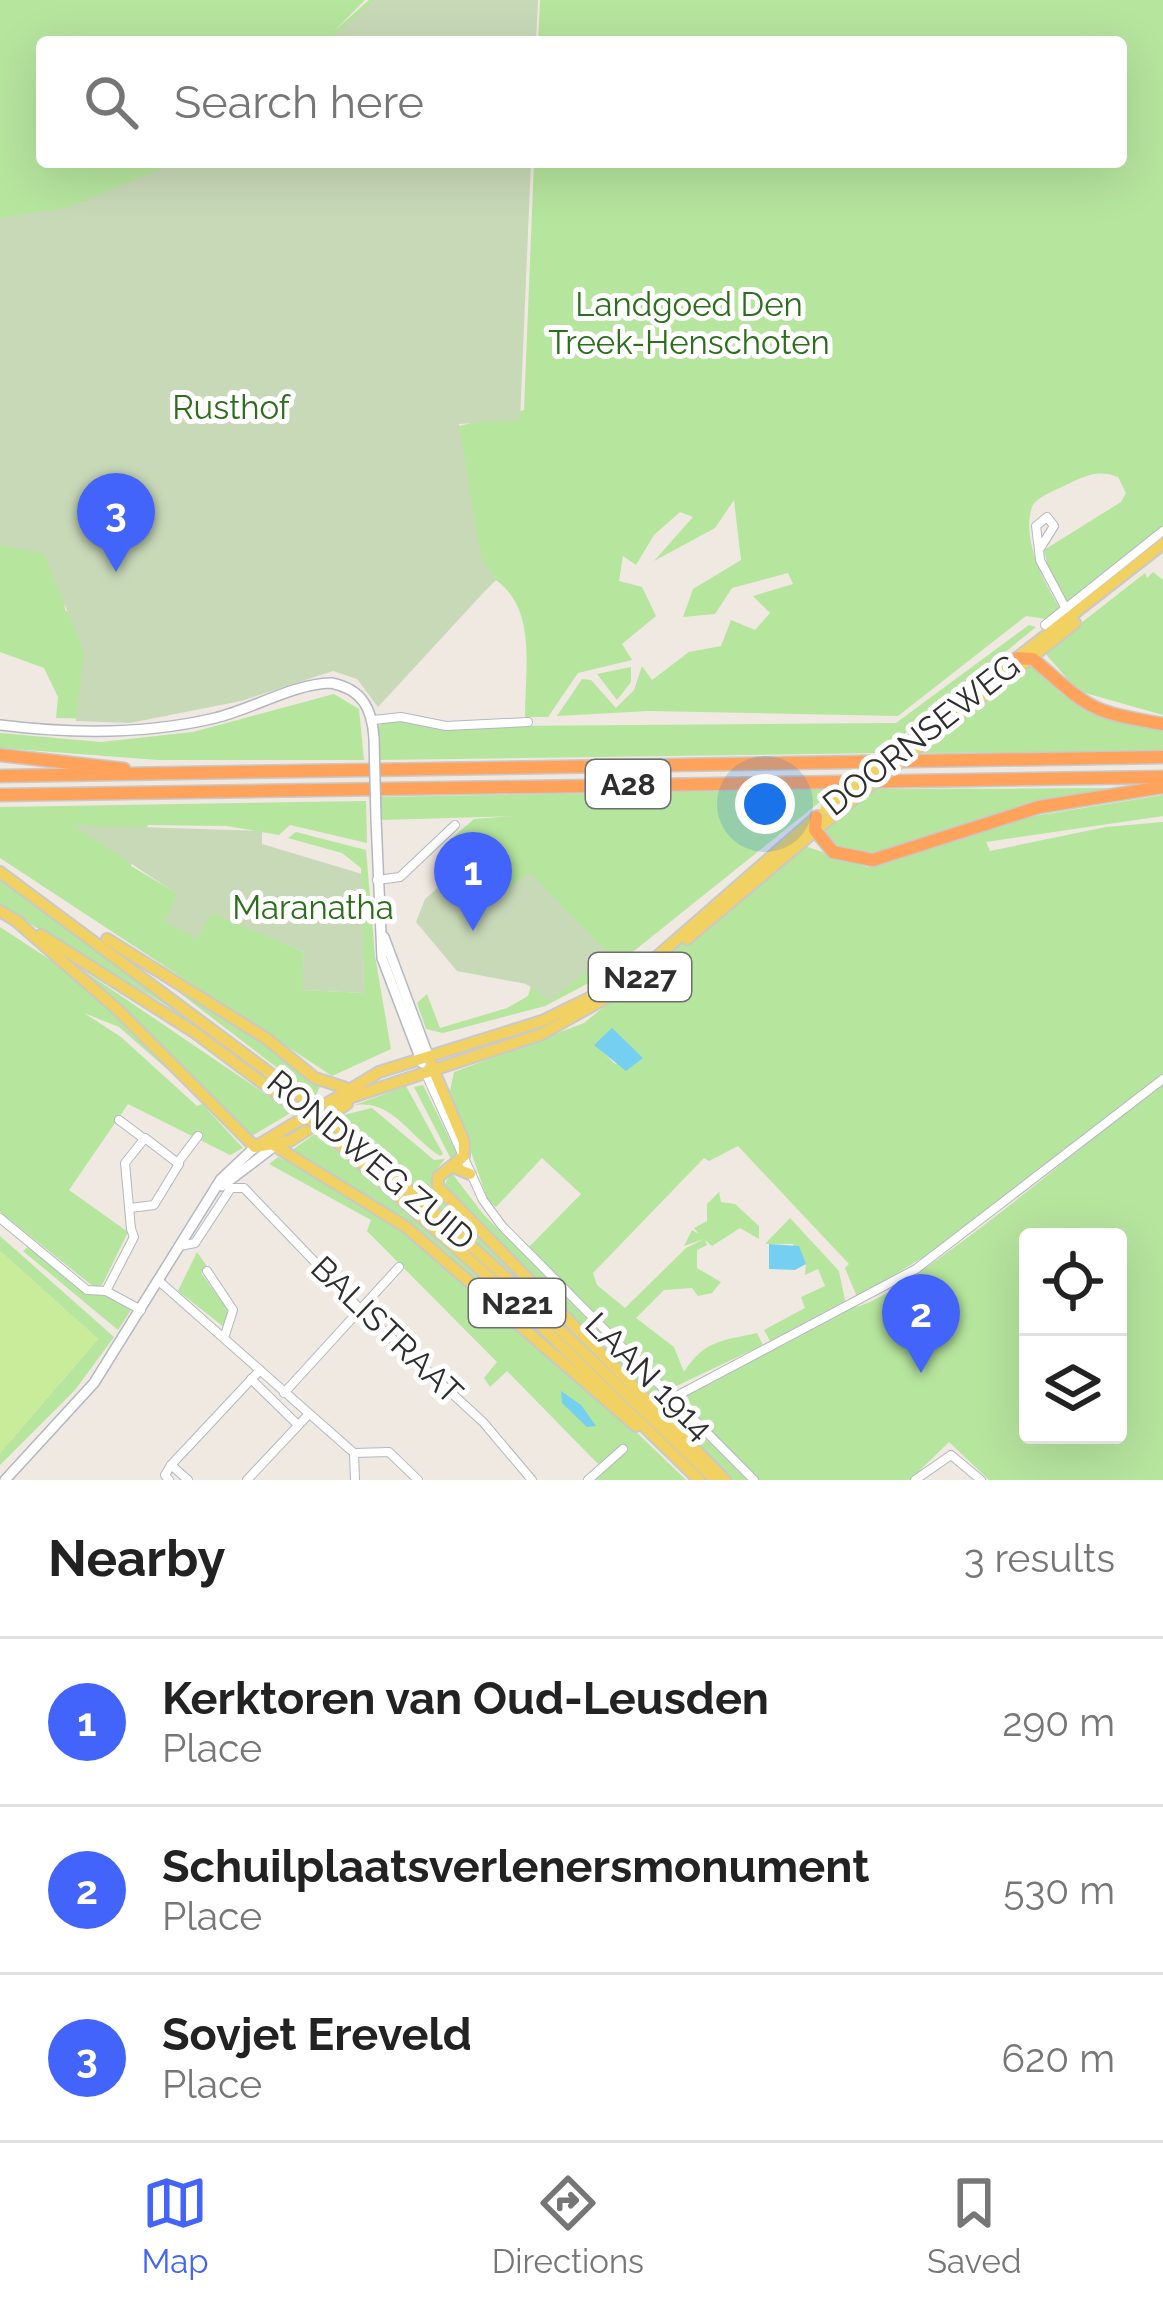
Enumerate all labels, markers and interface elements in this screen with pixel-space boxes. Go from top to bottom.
search box [36,36,1127,168]
icon: search [78,69,144,135]
text: Search here [174,76,424,129]
park label: Landgoed Den Treek-Henschoten [548,285,830,362]
park label: Rusthof [172,388,291,427]
pin: 3 [77,473,155,572]
street label: DOORNSEWEG [815,646,1027,824]
road number: A28 [586,760,670,808]
your location [735,774,795,834]
pin: 1 [434,832,512,931]
park label: Maranatha [232,888,394,927]
road number: N227 [589,953,691,1001]
street label: RONDWEG ZUID [260,1062,482,1258]
map controls [1019,1228,1127,1444]
button: locate [1019,1228,1127,1336]
street label: BALISTRAAT [303,1248,471,1412]
pin: 2 [882,1274,960,1373]
road number: N221 [469,1279,565,1327]
street label: LAAN 1914 [577,1304,721,1448]
button: layers [1019,1336,1127,1444]
text: Nearby [48,1528,225,1588]
text: 3 results [964,1535,1115,1581]
text: Kerktoren van Oud-Leusden [162,1672,769,1725]
text: 1 [77,1699,97,1745]
text: 290 m [1002,1699,1115,1745]
text: Place [162,1725,262,1771]
text: Schuilplaatsverlenersmonument [162,1840,870,1893]
text: 2 [76,1867,98,1913]
text: 530 m [1003,1867,1115,1913]
text: Place [162,1893,262,1939]
text: Sovjet Ereveld [162,2008,472,2061]
text: 3 [76,2035,98,2081]
text: 620 m [1002,2035,1115,2081]
text: Place [162,2061,262,2107]
tab: Map [142,2170,209,2281]
tab: Directions [492,2170,644,2281]
tab: Saved [927,2170,1021,2281]

